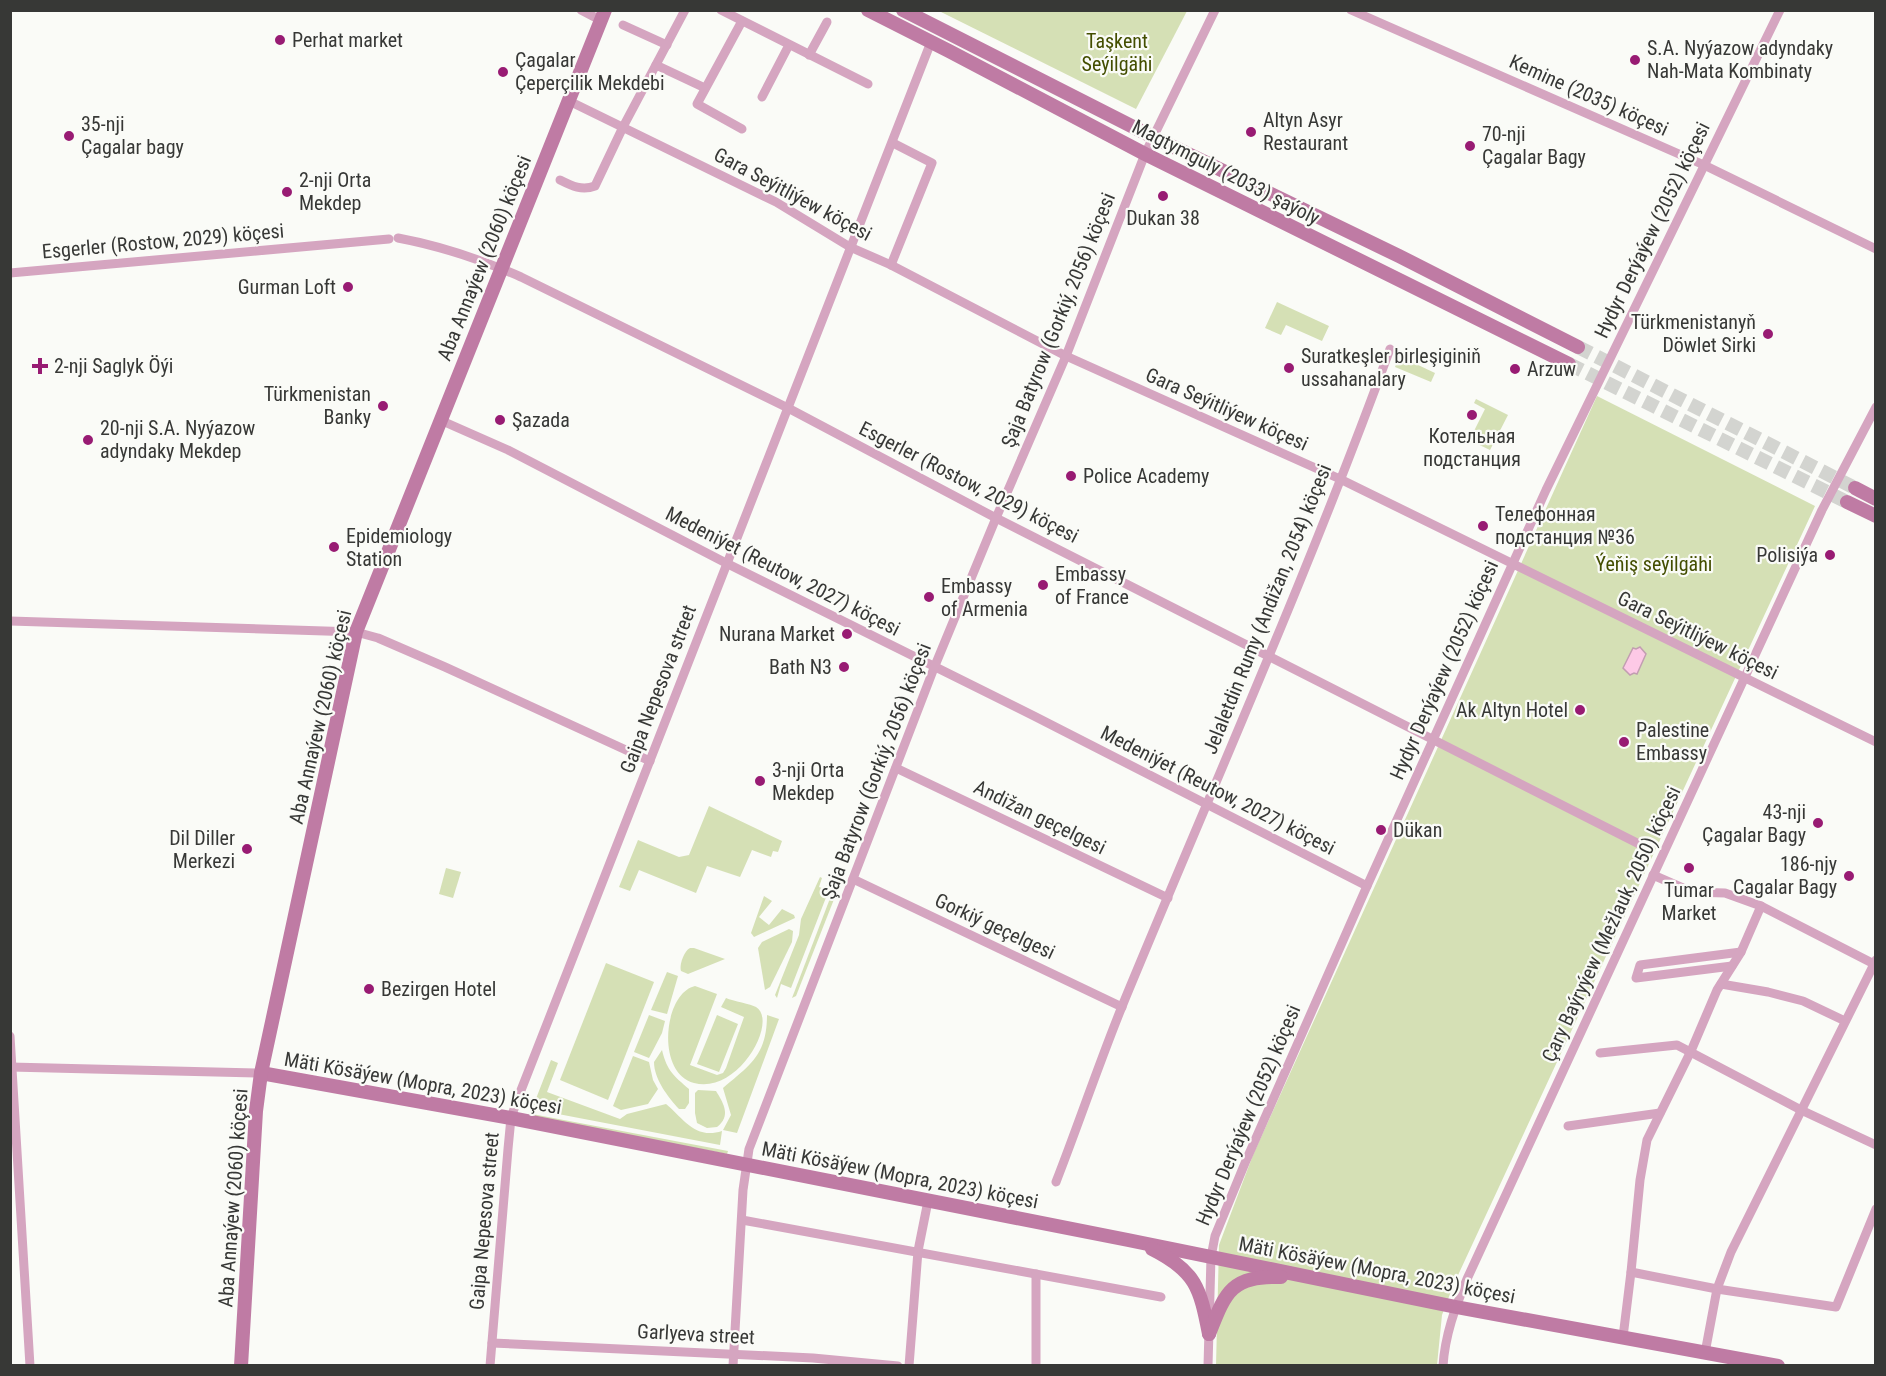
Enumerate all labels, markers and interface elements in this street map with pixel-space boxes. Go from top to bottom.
place label: Perhat market [292,28,403,52]
park label: Taşkent Seýilgähi [1082,29,1152,76]
marker: Perhat market [273,33,287,47]
place label: S.A. Nyýazow adyndaky Nah-Mata Kombinaty [1647,36,1833,83]
place label: Çagalar Çeperçilik Mekdebi [515,48,665,95]
street label: Kemine (2035) köçesi [1506,49,1672,141]
marker: S.A. Nyýazow adyndaky Nah-Mata Kombinaty [1628,53,1642,67]
marker: Çagalar Çeperçilik Mekdebi [496,65,510,79]
place label: Altyn Asyr Restaurant [1263,108,1348,155]
place label: 35-nji Çagalar bagy [81,112,184,159]
street label: Magtymguly (2033) şaýoly [1128,114,1324,230]
street label: Hydyr Derýaýew (2052) köçesi [1589,118,1715,342]
place label: 70-nji Çagalar Bagy [1482,122,1586,169]
marker: Altyn Asyr Restaurant [1244,125,1258,139]
marker: 35-nji Çagalar bagy [62,129,76,143]
marker: 70-nji Çagalar Bagy [1463,139,1477,153]
street label: Gara Seýitliýew köçesi [710,142,876,246]
street label: Aba Annaýew (2060) köçesi [432,152,536,364]
place label: 2-nji Orta Mekdep [299,168,371,215]
marker: 2-nji Orta Mekdep [280,185,294,199]
street label: Şaja Batyrow (Gorkiý, 2056) köçesi [996,189,1120,451]
marker: Dukan 38 [1156,189,1170,203]
place label: Dukan 38 [1126,206,1200,230]
street label: Esgerler (Rostow, 2029) köçesi [41,218,285,264]
place label: Gurman Loft [238,275,336,299]
marker: Gurman Loft [341,280,355,294]
place label: Türkmenistanyň Döwlet Sirki [1631,310,1756,357]
marker: Türkmenistanyň Döwlet Sirki [1761,327,1775,341]
place label: Suratkeşler birleşiginiň ussahanalary [1301,344,1481,391]
place label: 2-nji Saglyk Öýi [54,354,173,378]
marker: 2-nji Saglyk Öýi [31,357,49,375]
place label: Arzuw [1527,357,1576,381]
marker: Suratkeşler birleşiginiň ussahanalary [1282,361,1296,375]
street label: Gara Seýitliýew köçesi [1142,362,1312,456]
marker: Arzuw [1508,362,1522,376]
place label: Türkmenistan Banky [264,382,371,429]
marker: Türkmenistan Banky [376,399,390,413]
place label: Şazada [512,408,570,432]
marker: Котельная подстанция [1465,408,1479,422]
marker: Şazada [493,413,507,427]
place label: 20-nji S.A. Nyýazow adyndaky Mekdep [100,416,255,463]
street label: Esgerler (Rostow, 2029) köçesi [855,416,1083,548]
place label: Котельная подстанция [1423,424,1521,471]
marker: 20-nji S.A. Nyýazow adyndaky Mekdep [81,433,95,447]
street label: Jelaletdin Rumy (Andižan, 2054) köçesi [1198,461,1336,757]
place label: Police Academy [1083,464,1209,488]
marker: Police Academy [1064,469,1078,483]
street label: Medeniýet (Reutow, 2027) köçesi [662,501,904,641]
place label: Телефонная подстанция №36 [1495,502,1635,549]
marker: Телефонная подстанция №36 [1476,519,1490,533]
place label: Epidemiology Station [346,524,452,571]
marker: Epidemiology Station [327,540,341,554]
place label: Polisiýa [1756,543,1818,567]
marker: Polisiýa [1823,548,1837,562]
park label: Ýeňiş seýilgähi [1596,552,1712,576]
street label: Hydyr Derýaýew (2052) köçesi [1385,557,1503,783]
place label: Embassy of France [1055,562,1129,609]
place label: Embassy of Armenia [941,574,1028,621]
marker: Embassy of France [1036,578,1050,592]
street label: Gara Seýitliýew köçesi [1614,586,1782,684]
marker: Embassy of Armenia [922,590,936,604]
street label: Gaipa Nepesova street [615,601,701,776]
street label: Aba Annaýew (2060) köçesi [284,608,356,826]
place label: Nurana Market [719,622,835,646]
marker: Nurana Market [840,627,854,641]
street label: Şaja Batyrow (Gorkiý, 2056) köçesi [816,640,936,902]
place label: Bath N3 [769,655,832,679]
marker: Bath N3 [837,660,851,674]
place label: Ak Altyn Hotel [1456,698,1568,722]
marker: Ak Altyn Hotel [1573,703,1587,717]
place label: Palestine Embassy [1636,718,1709,765]
street label: Medeniýet (Reutow, 2027) köçesi [1097,720,1339,860]
marker: Palestine Embassy [1617,735,1631,749]
place label: 3-nji Orta Mekdep [772,758,844,805]
marker: 3-nji Orta Mekdep [753,774,767,788]
street label: Andižan geçelgesi [970,775,1110,859]
street label: Çary Baýryýew (Mežlauk, 2050) köçesi [1536,782,1686,1066]
place label: 43-nji Çagalar Bagy [1702,800,1806,847]
marker: 43-nji Çagalar Bagy [1811,816,1825,830]
place label: Dükan [1393,818,1442,842]
marker: Dükan [1374,823,1388,837]
place label: Dil Diller Merkezi [169,826,235,873]
marker: Dil Diller Merkezi [240,842,254,856]
place label: 186-njy Cagalar Bagy [1733,852,1837,899]
marker: Tumar Market [1682,861,1696,875]
marker: 186-njy Cagalar Bagy [1842,869,1856,883]
place label: Tumar Market [1662,878,1717,925]
street label: Gorkiý geçelgesi [931,888,1059,964]
place label: Bezirgen Hotel [381,977,496,1001]
marker: Bezirgen Hotel [362,982,376,996]
street label: Hydyr Derýaýew (2052) köçesi [1191,1001,1305,1229]
street label: Mäti Kösäýew (Mopra, 2023) köçesi [282,1047,564,1119]
street label: Aba Annaýew (2060) köçesi [213,1088,253,1308]
street label: Gaipa Nepesova street [464,1131,504,1311]
street label: Mäti Kösäýew (Mopra, 2023) köçesi [760,1136,1040,1214]
street label: Mäti Kösäýew (Mopra, 2023) köçesi [1237,1231,1517,1309]
street label: Garlyeva street [637,1319,755,1349]

